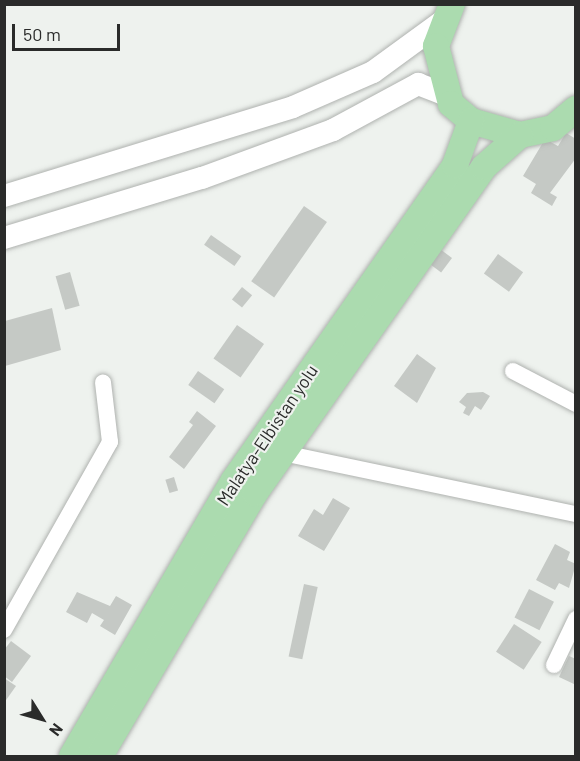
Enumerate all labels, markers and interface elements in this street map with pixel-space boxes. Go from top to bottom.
scale bar [15,12,123,50]
text: 50 m [23,23,61,45]
street label: Malatya-Elbistan yolu [212,361,322,509]
north arrow [12,689,72,749]
text: N [46,720,68,740]

